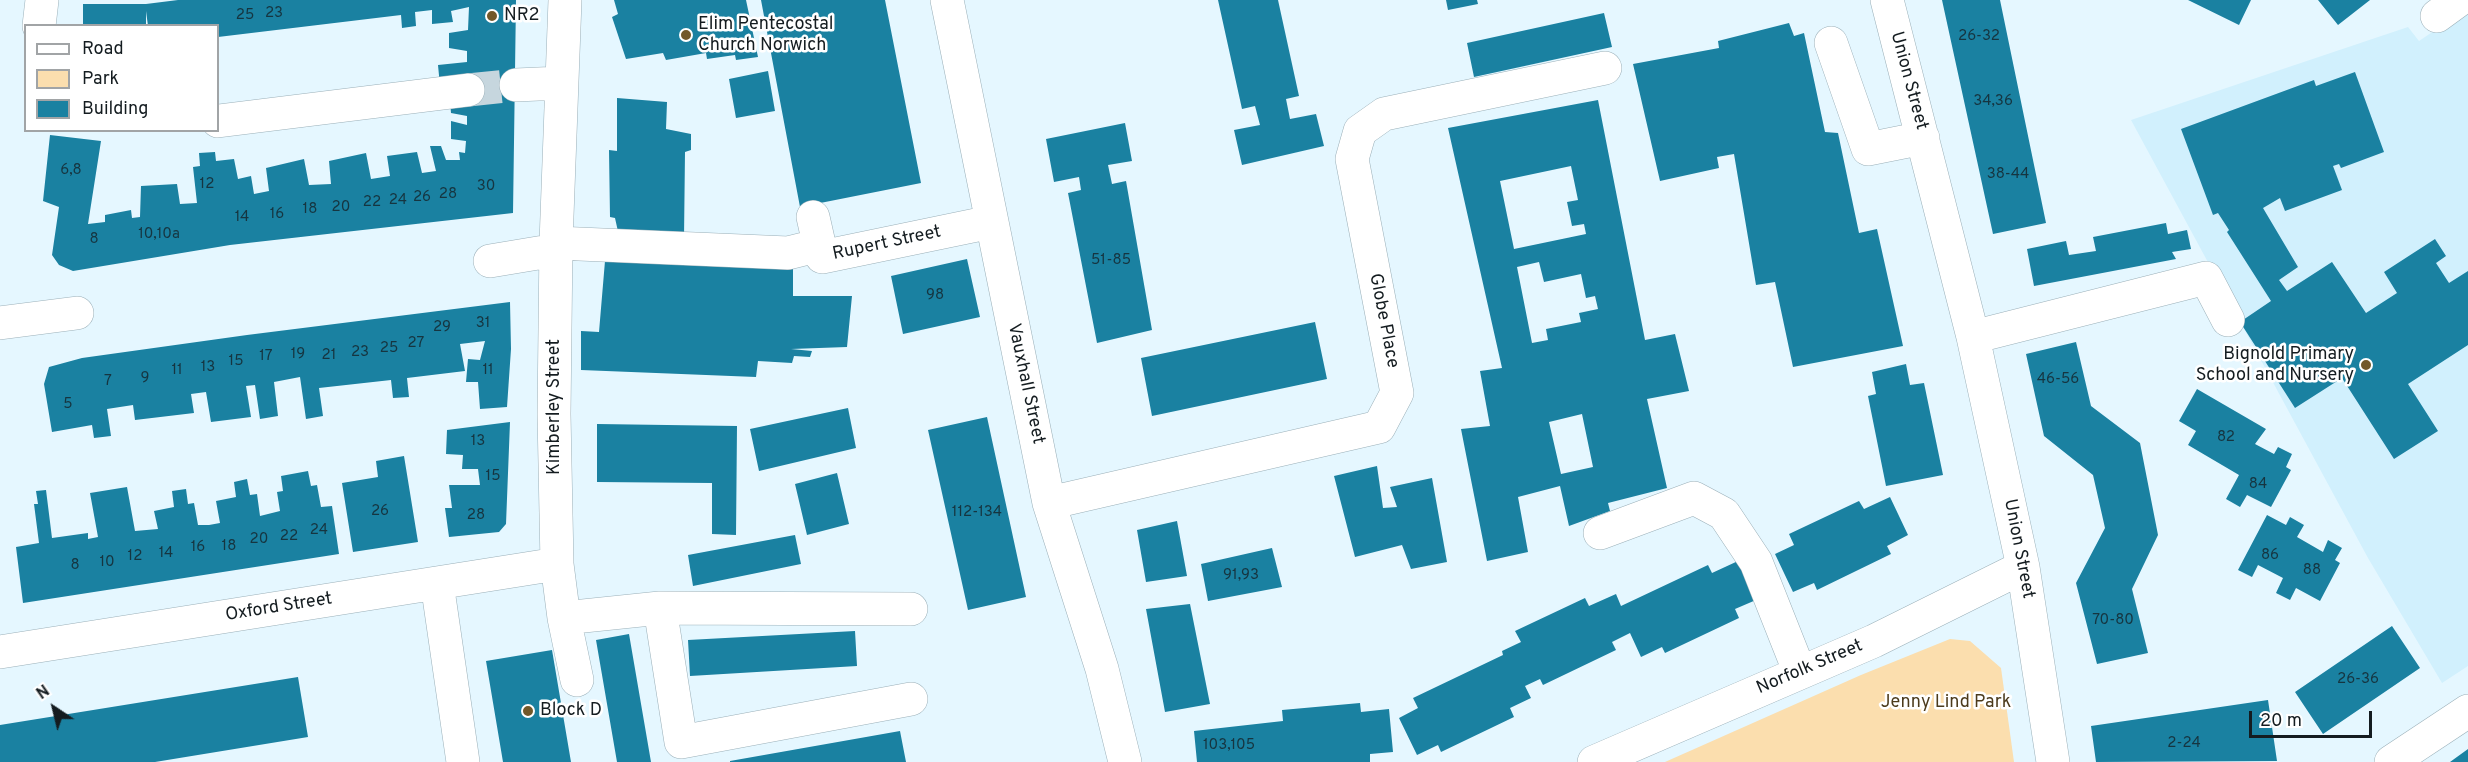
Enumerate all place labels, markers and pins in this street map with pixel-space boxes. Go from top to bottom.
place label: NR2 [504,5,539,27]
marker: NR2 [485,9,499,23]
place label: Elim Pentecostal Church Norwich [698,14,833,57]
marker: Elim Pentecostal Church Norwich [679,28,693,42]
place label: Bignold Primary School and Nursery [2196,344,2354,386]
marker: Bignold Primary School and Nursery [2359,358,2373,372]
place label: Block D [540,700,602,722]
marker: Block D [521,704,535,718]

